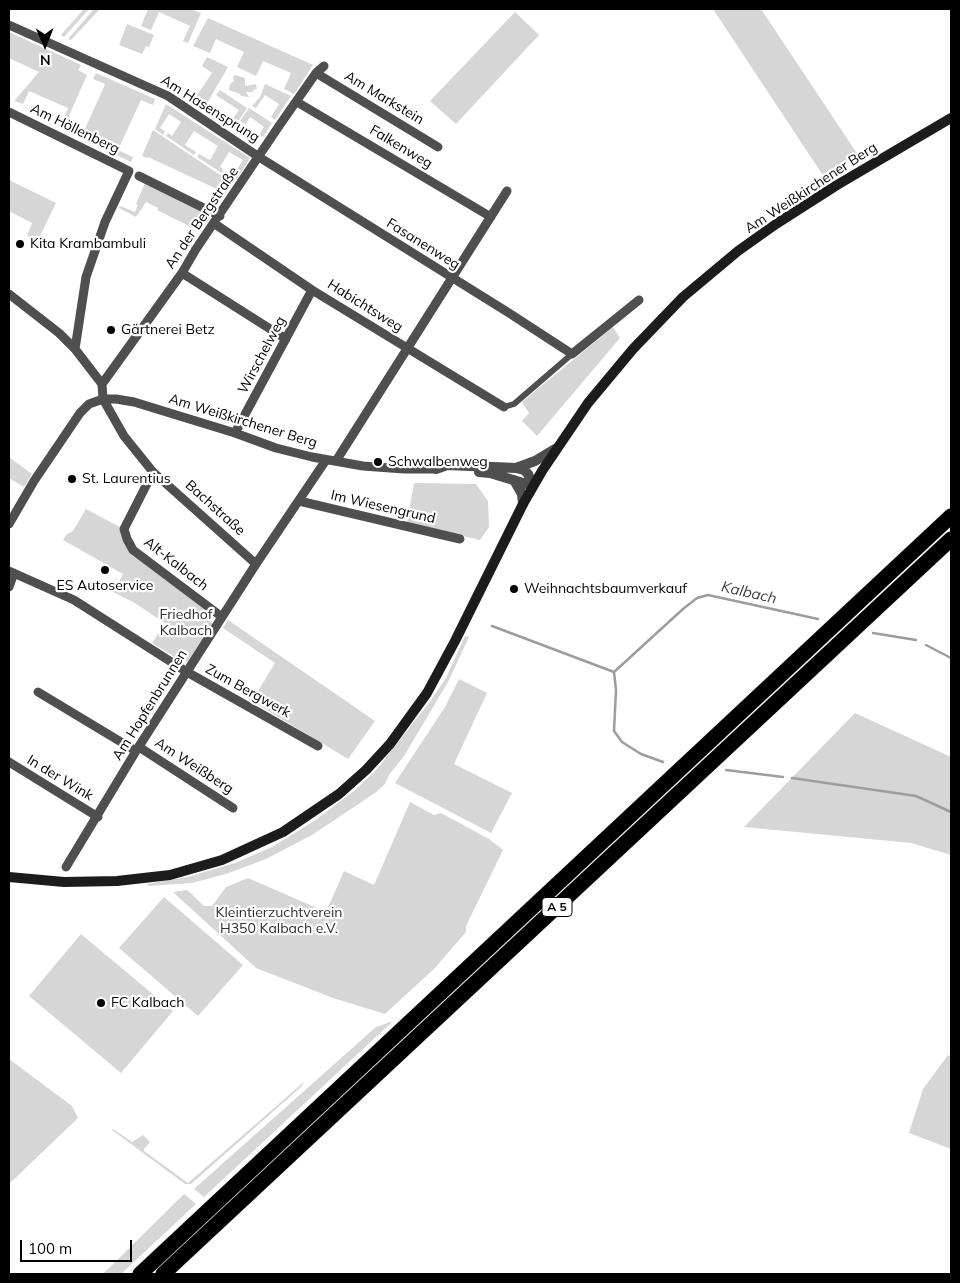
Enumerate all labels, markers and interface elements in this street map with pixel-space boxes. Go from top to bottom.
north arrow [20,20,70,70]
text: N [40,51,51,69]
street label: Am Markstein [341,68,427,128]
street label: Am Hasensprung [158,72,262,146]
street label: Am Höllenberg [28,100,122,158]
street label: Falkenweg [367,122,435,172]
street label: Am Weißkirchener Berg [742,139,880,237]
street label: An der Bergstraße [162,164,242,272]
street label: Fasanenweg [383,215,463,273]
place label: Kita Krambambuli [30,236,146,252]
marker: Kita Krambambuli [14,238,26,250]
street label: Habichtsweg [324,276,406,336]
street label: Wirschelweg [235,314,289,396]
place label: Gärtnerei Betz [121,322,215,338]
marker: Gärtnerei Betz [105,324,117,336]
street label: Am Weißkirchener Berg [167,390,319,452]
place label: Schwalbenweg [388,454,488,470]
marker: Schwalbenweg [372,456,384,468]
place label: St. Laurentius [82,471,171,487]
marker: St. Laurentius [66,473,78,485]
street label: Bachstraße [182,477,248,539]
street label: Im Wiesengrund [329,487,437,527]
street label: Alt-Kalbach [141,534,211,594]
marker: ES Autoservice [99,564,111,576]
place label: ES Autoservice [57,578,153,594]
water label: Kalbach [720,578,778,608]
place label: Weihnachtsbaumverkauf [524,581,687,597]
marker: Weihnachtsbaumverkauf [508,583,520,595]
park label: Friedhof Kalbach [159,607,213,640]
street label: Am Hopfenbrunnen [109,647,191,763]
street label: Zum Bergwerk [202,661,294,721]
street label: Am Weißberg [152,734,236,798]
street label: In der Wink [24,752,96,804]
road number: A 5 [542,898,572,916]
park label: Kleintierzuchtverein H350 Kalbach e.V. [216,905,342,938]
place label: FC Kalbach [111,995,184,1011]
marker: FC Kalbach [95,997,107,1009]
scale bar [22,1230,135,1262]
text: 100 m [28,1239,72,1258]

